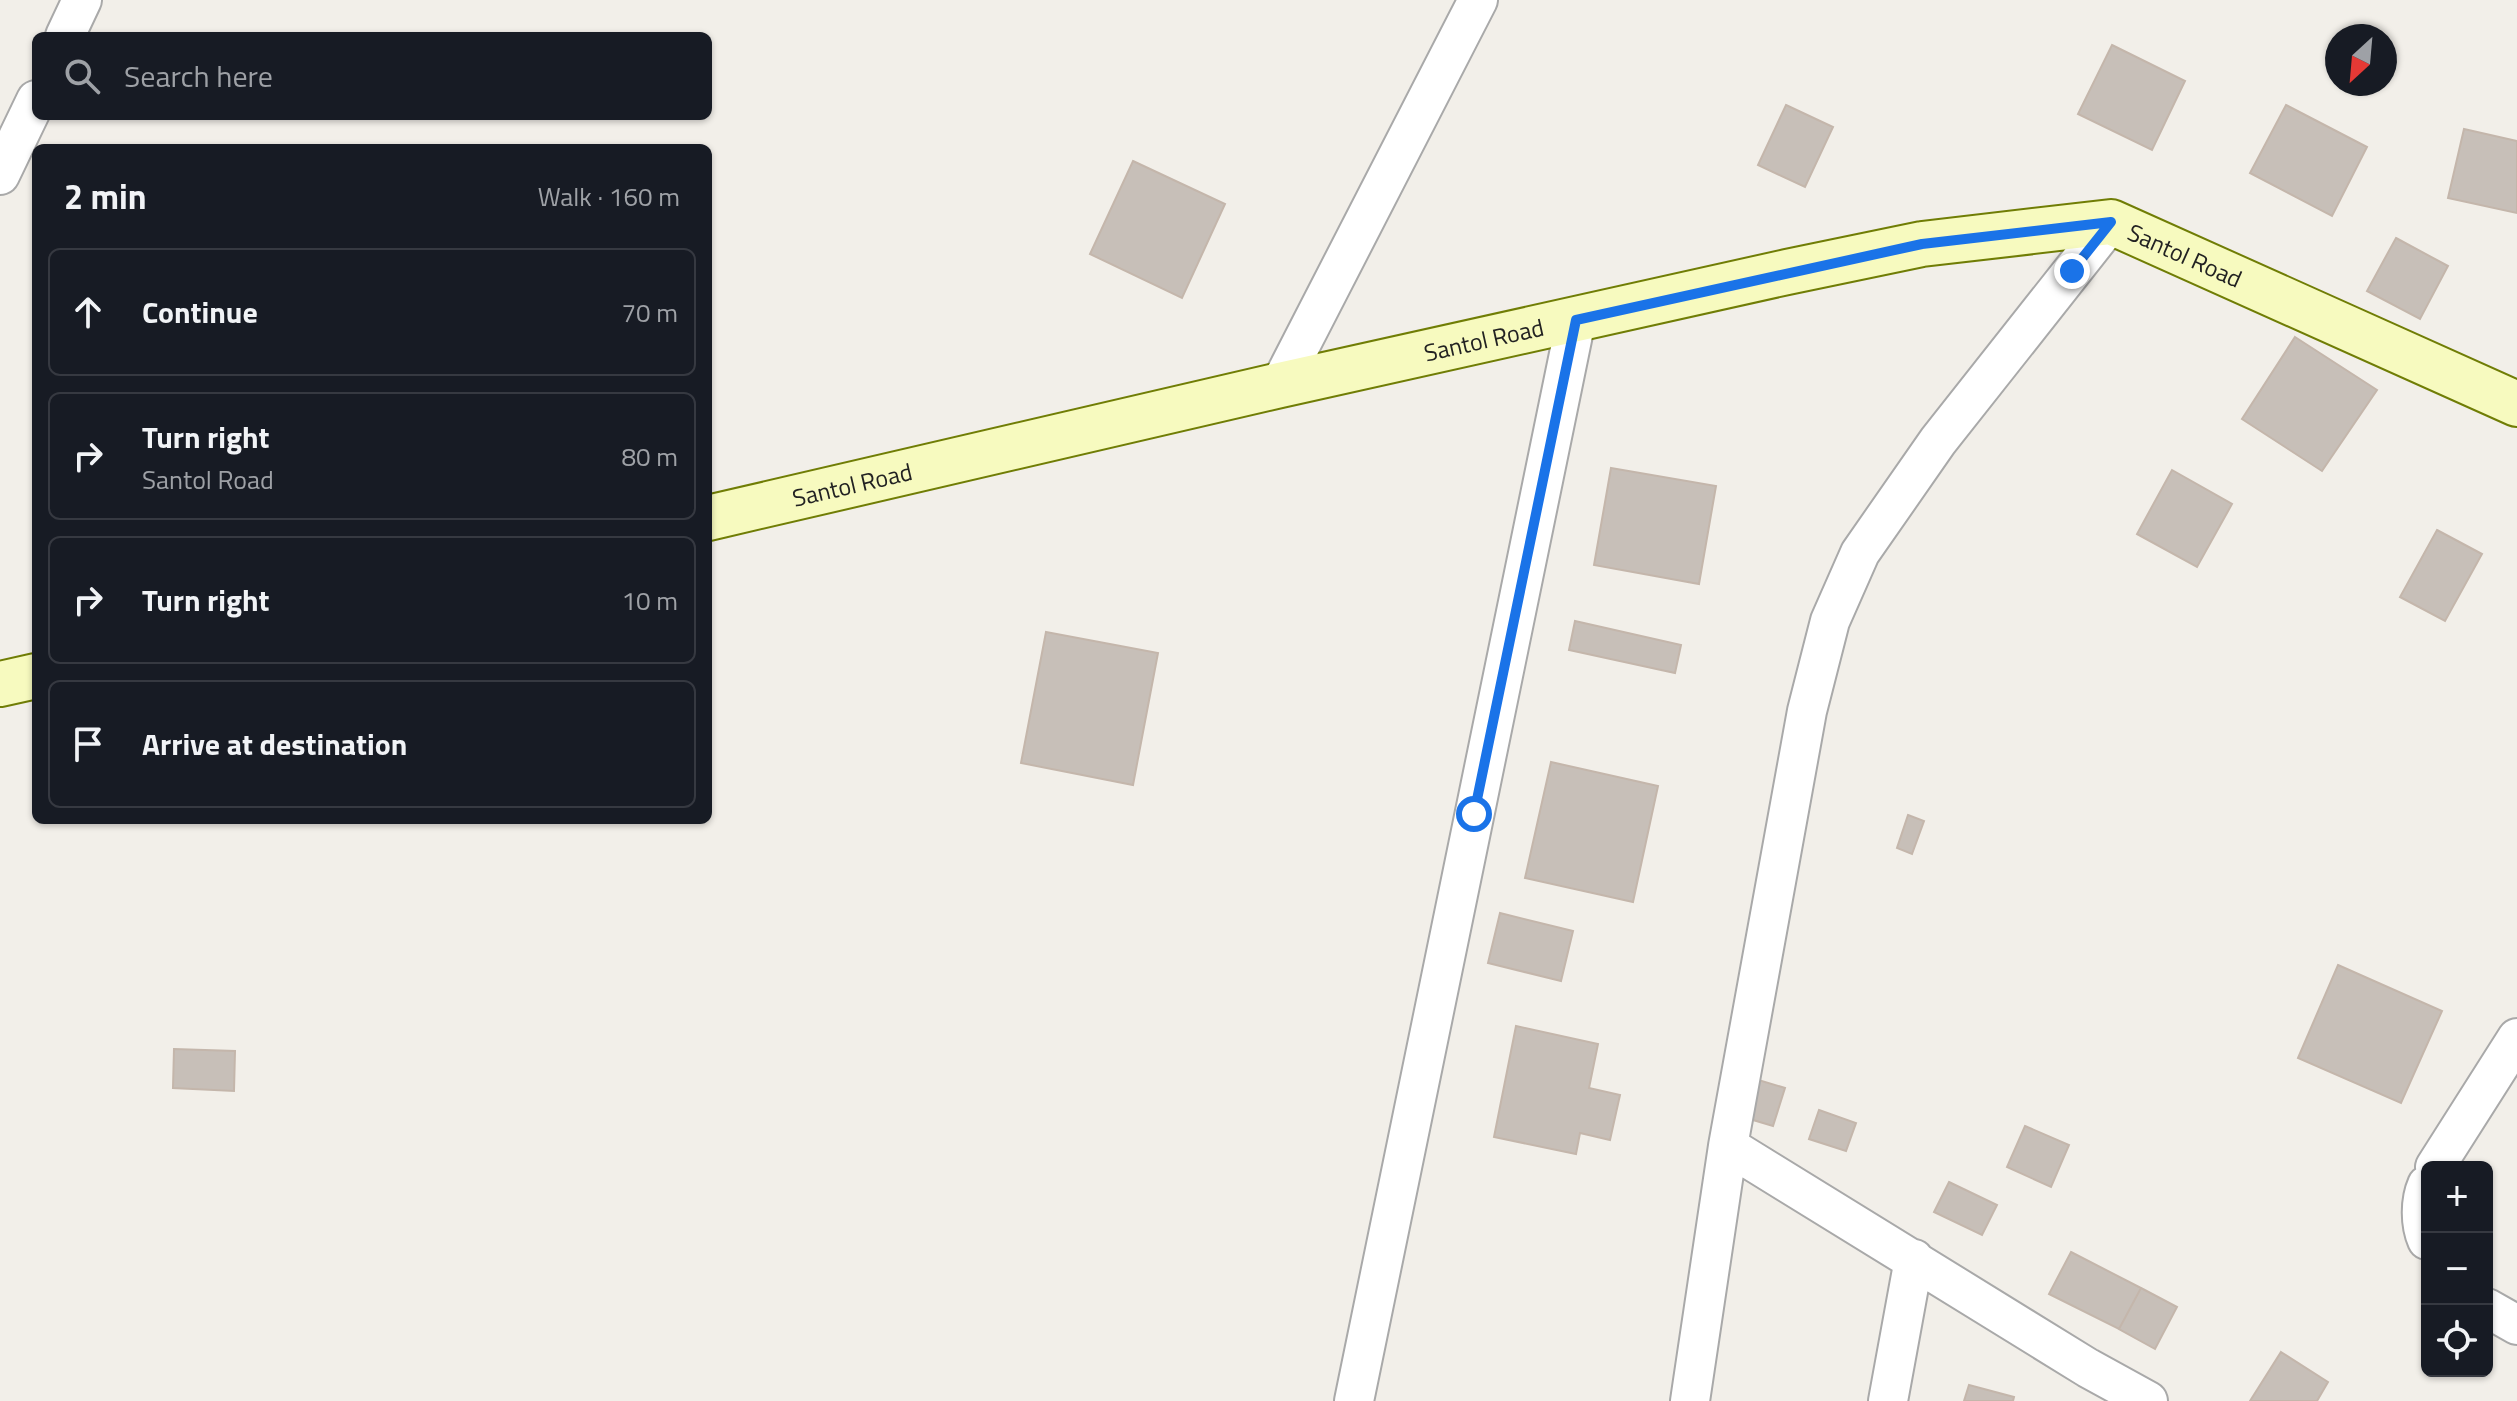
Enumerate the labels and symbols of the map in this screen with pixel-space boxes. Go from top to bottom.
north arrow [2325,24,2397,96]
street label: Santol Road [2122,214,2248,297]
route end [2054,253,2090,289]
street label: Santol Road [1420,309,1547,370]
street label: Santol Road [789,453,916,516]
route start [1456,796,1492,832]

